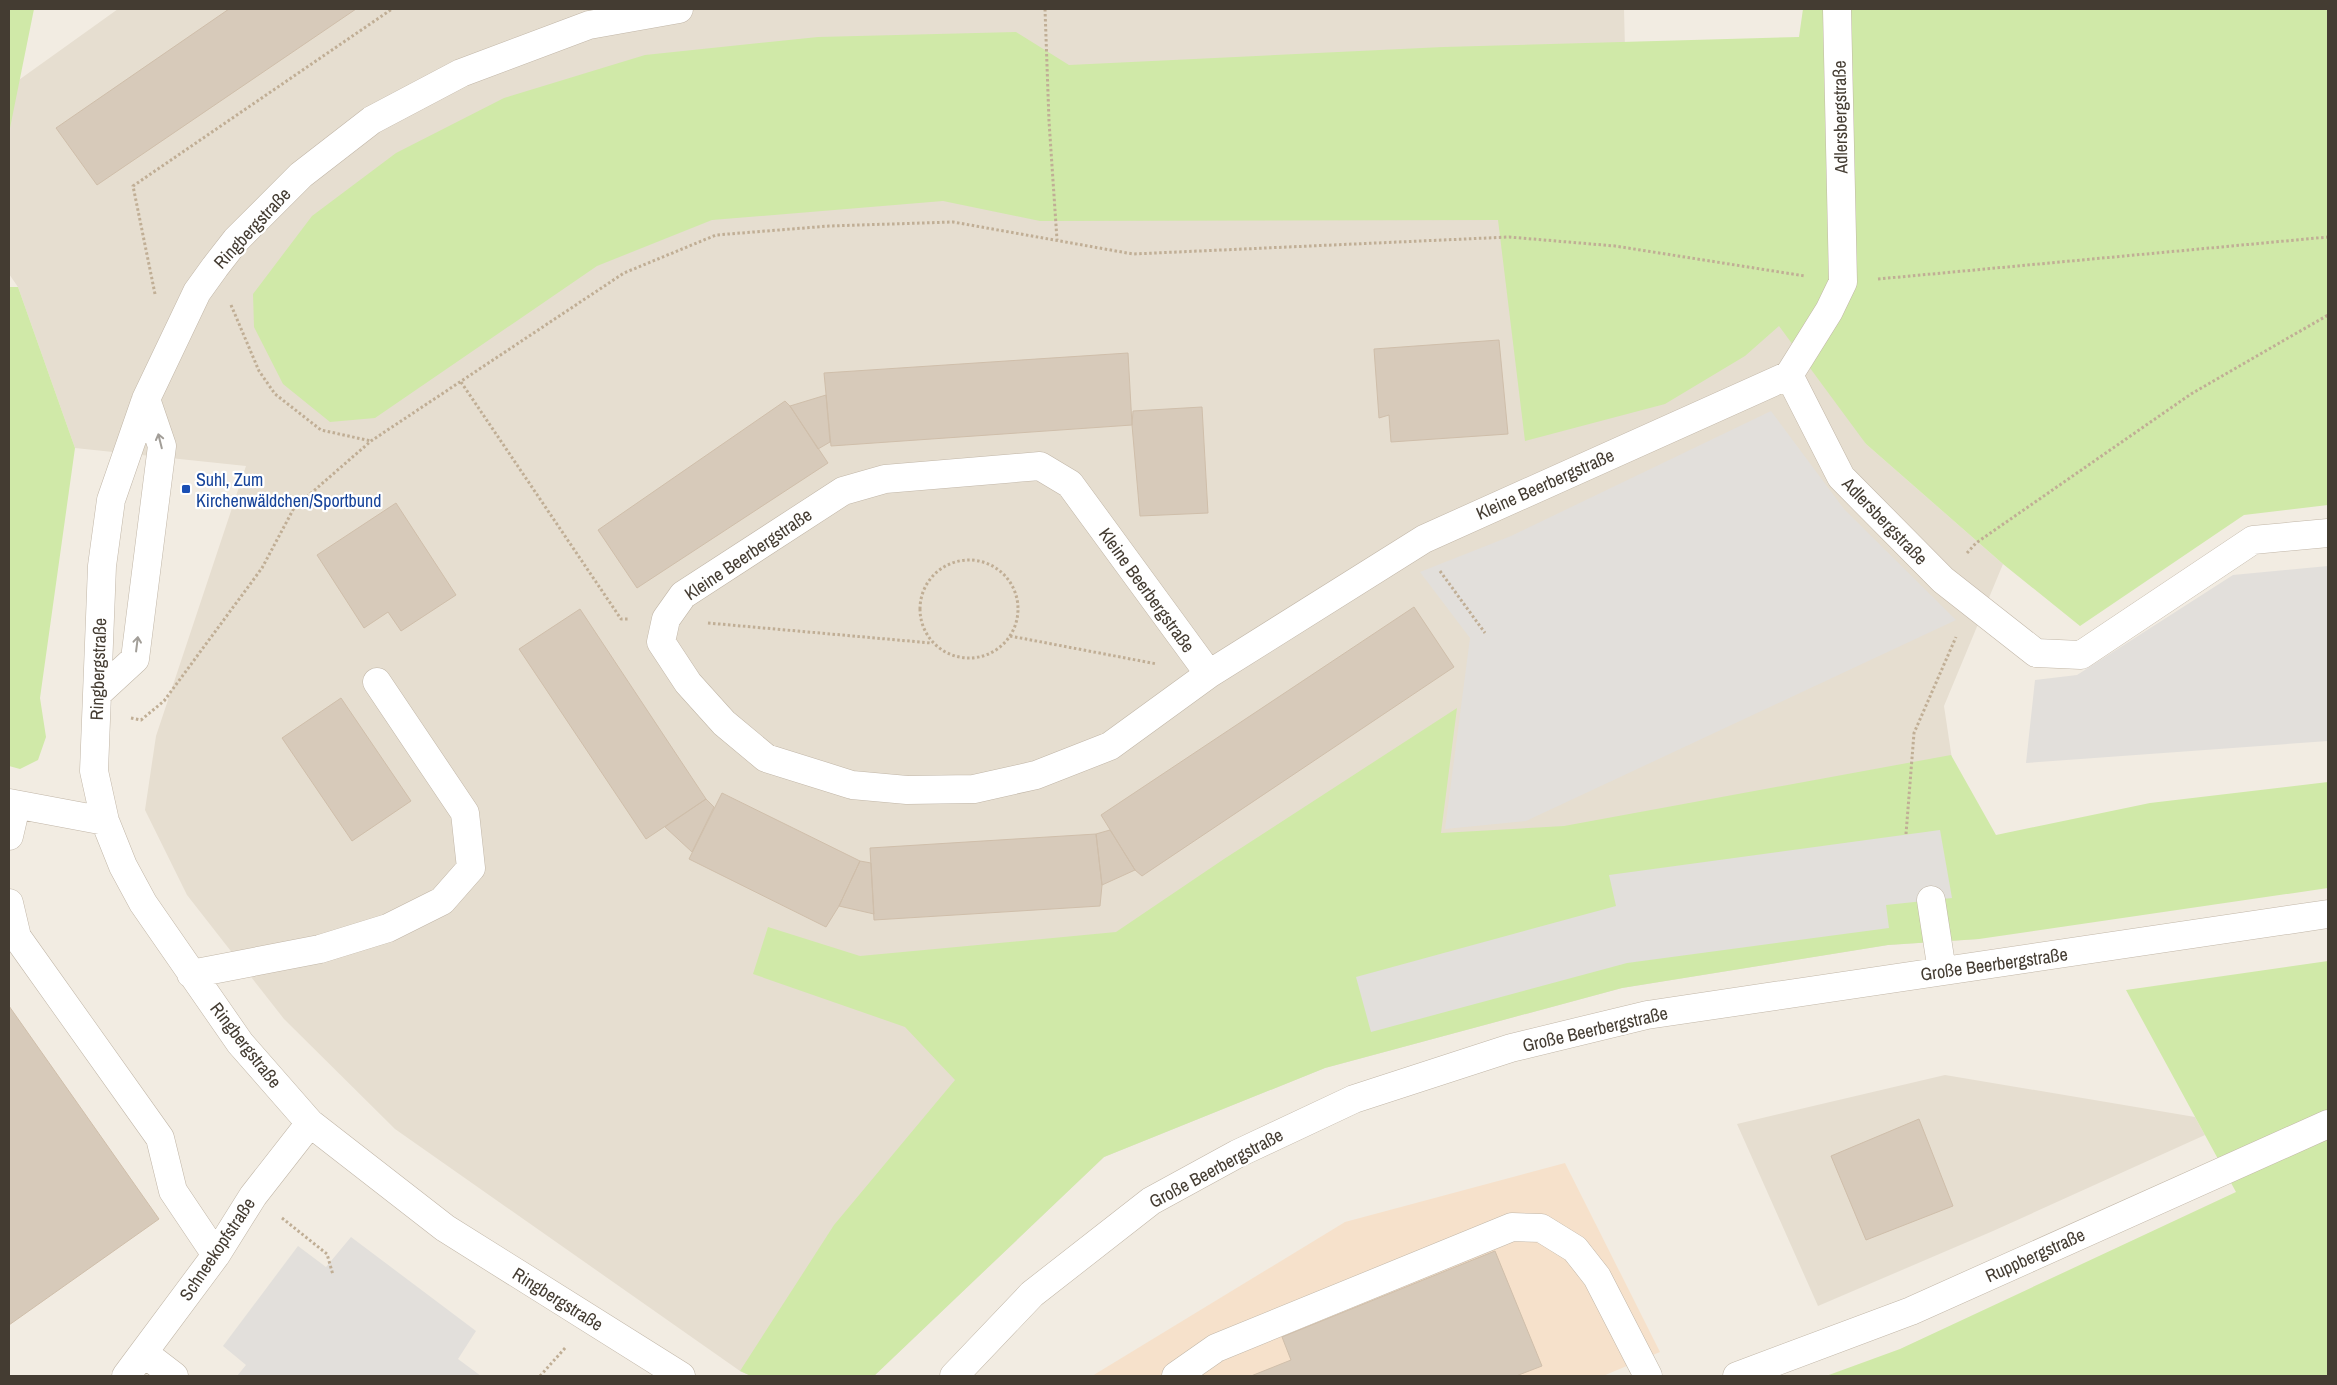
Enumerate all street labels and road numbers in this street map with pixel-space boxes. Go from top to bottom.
street label: Adlersbergstraße [1827,60,1854,175]
street label: Ringbergstraße [208,182,296,274]
street label: Kleine Beerbergstraße [1472,442,1618,526]
street label: Adlersbergstraße [1836,471,1933,570]
street label: Kleine Beerbergstraße [679,502,817,606]
street label: Kleine Beerbergstraße [1093,523,1201,657]
street label: Ringbergstraße [84,617,112,721]
street label: Große Beerbergstraße [1919,941,2069,987]
street label: Ringbergstraße [205,997,287,1093]
street label: Große Beerbergstraße [1520,1000,1670,1058]
street label: Große Beerbergstraße [1145,1122,1287,1214]
street label: Schneekopfstraße [173,1192,261,1306]
street label: Ruppbergstraße [1981,1222,2089,1288]
street label: Ringbergstraße [508,1261,608,1337]

